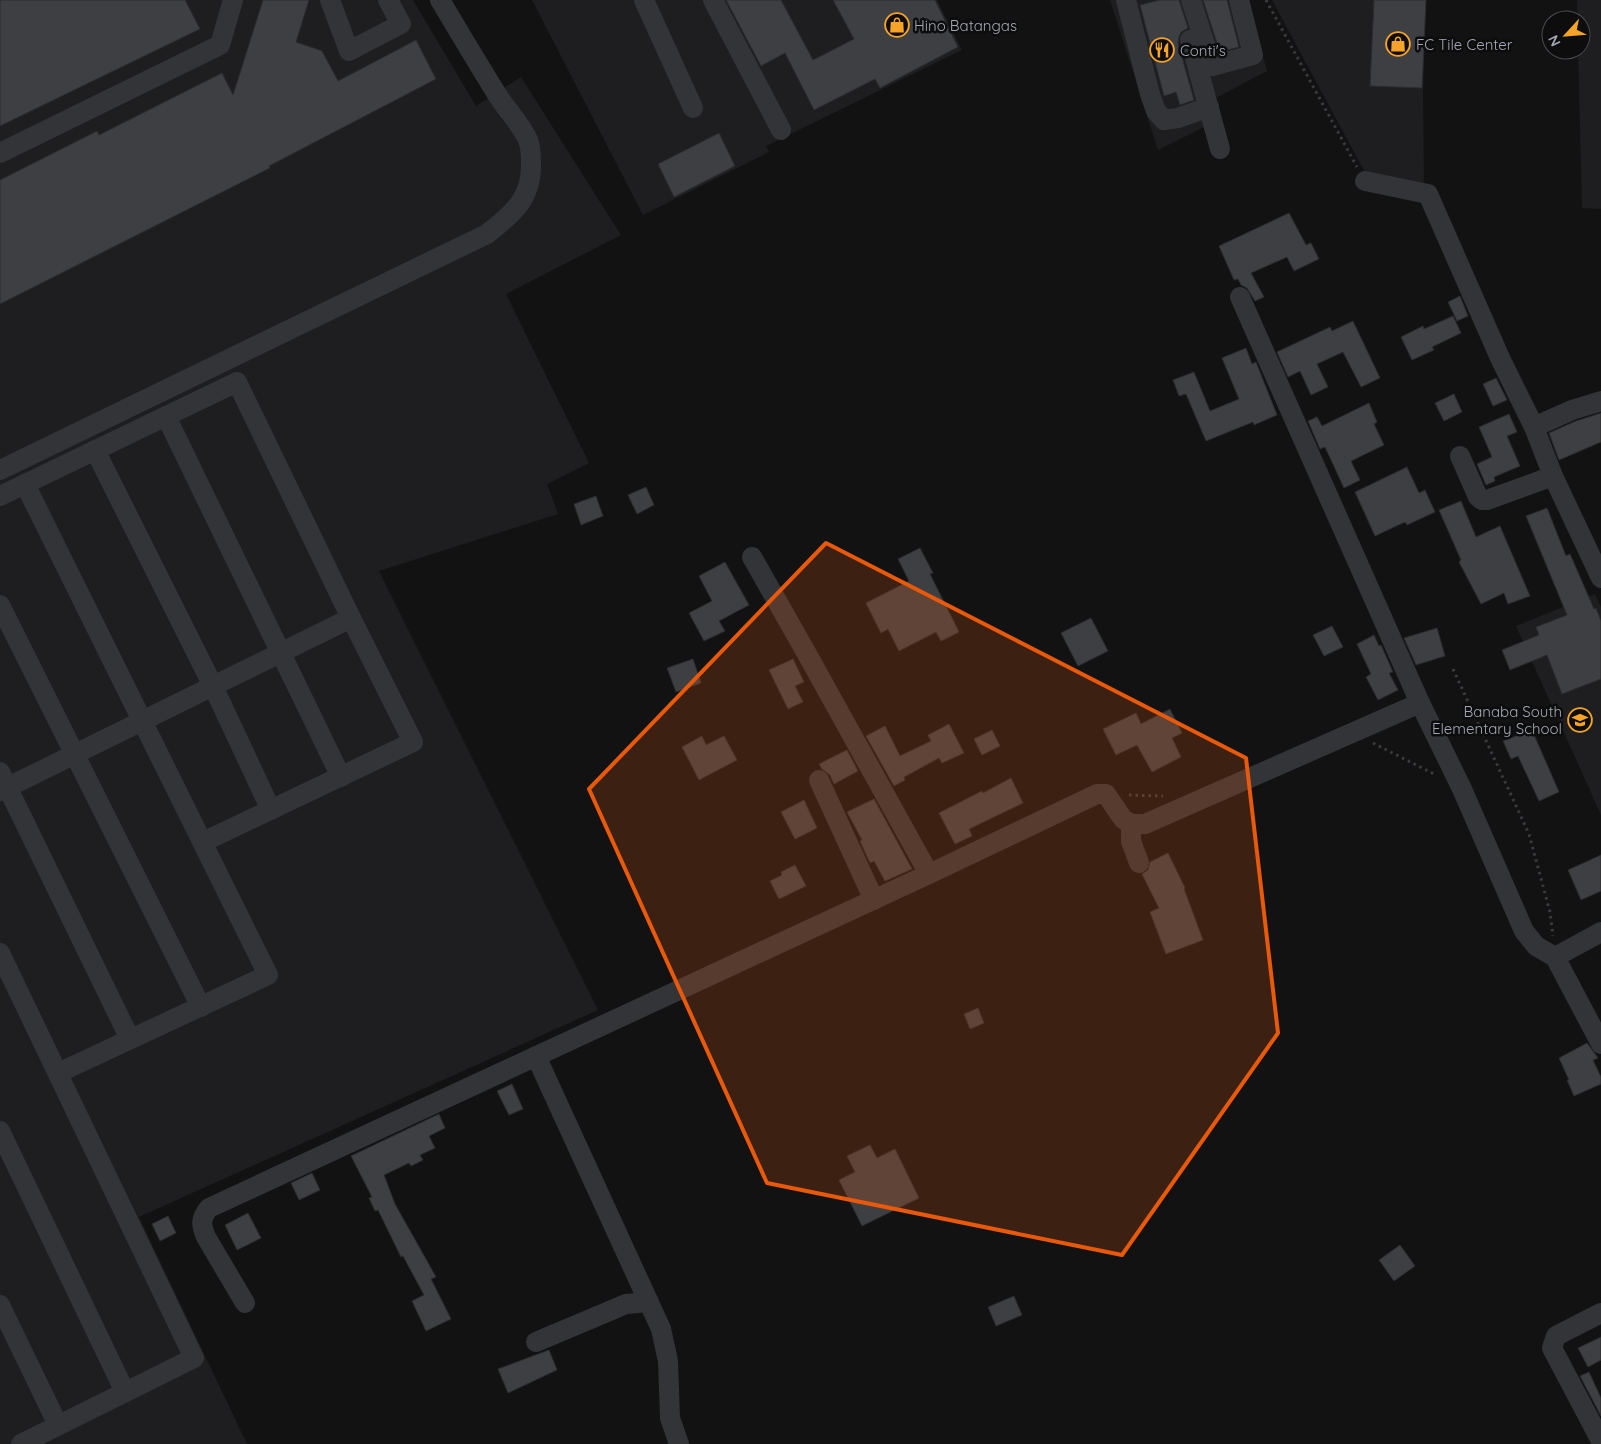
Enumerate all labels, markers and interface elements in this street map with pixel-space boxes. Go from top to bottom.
north arrow [1541,10,1591,60]
shop icon: Hino Batangas [884,12,910,38]
place label: Hino Batangas [914,16,1017,35]
shop icon: FC Tile Center [1385,31,1411,57]
text: N [1544,32,1565,49]
place label: FC Tile Center [1416,35,1513,54]
restaurant icon: Conti's [1149,37,1175,63]
place label: Conti's [1180,41,1226,60]
place label: Banaba South Elementary School [1432,702,1562,738]
school or university icon: Banaba South Elementary School [1567,707,1593,733]

